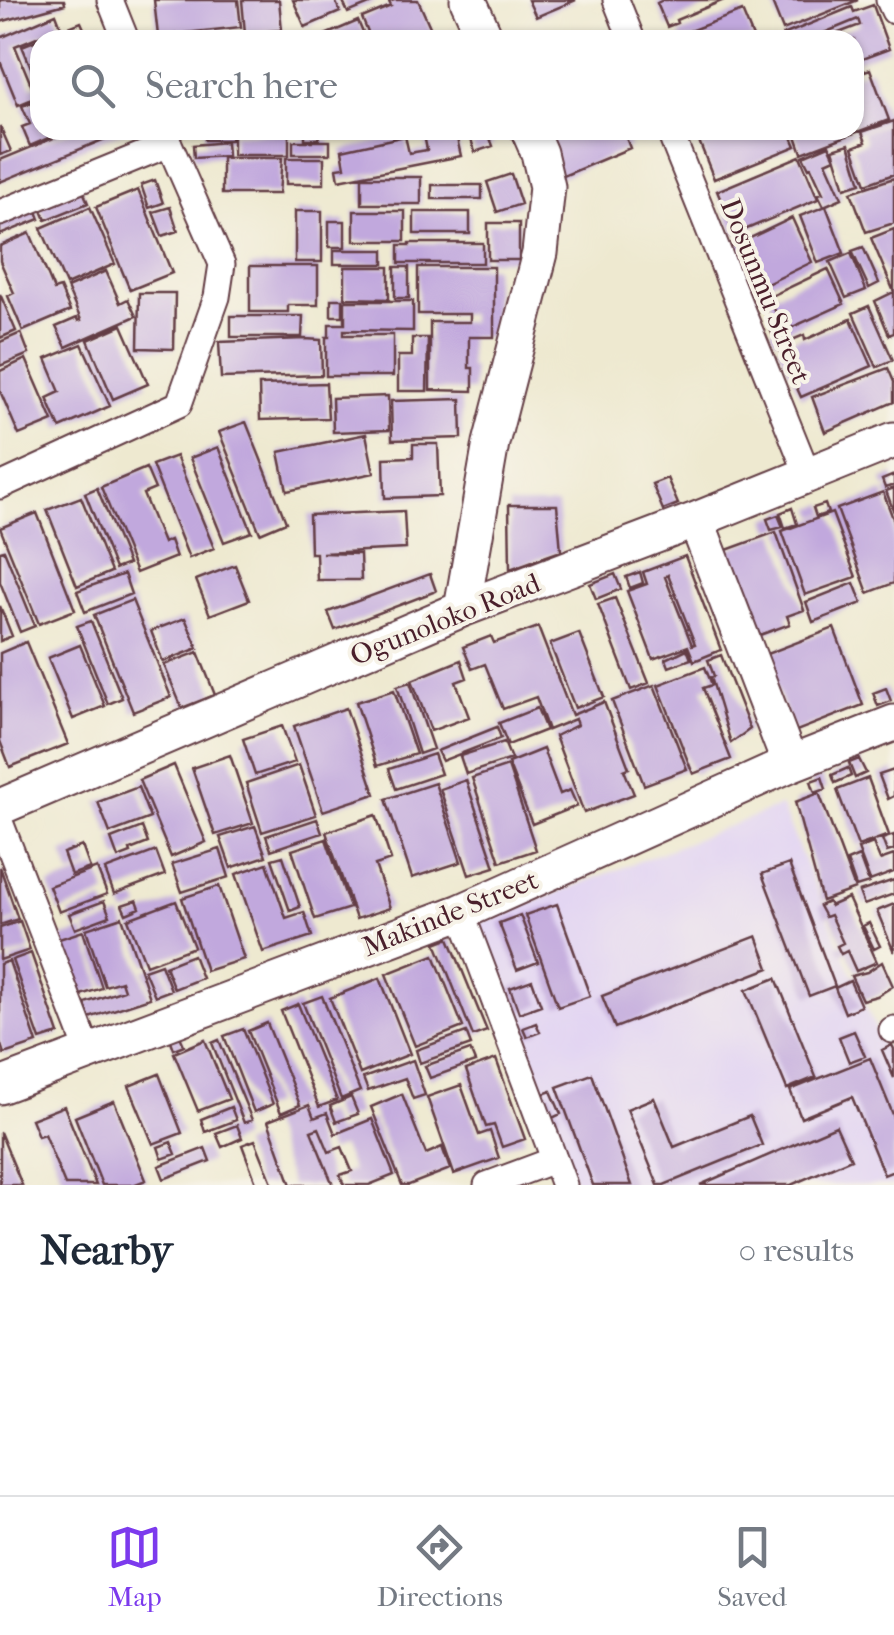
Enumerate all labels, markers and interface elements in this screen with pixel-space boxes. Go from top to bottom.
search box [30,30,864,140]
icon: search [65,58,120,113]
text: Search here [145,63,338,108]
street label: Dosunmu Street [714,194,818,388]
street label: Ogunoloko Road [345,566,545,672]
street label: Makinde Street [357,863,543,963]
text: Nearby [40,1226,172,1275]
text: 0 results [738,1232,854,1269]
tab: Map [107,1520,162,1613]
tab: Directions [377,1520,503,1613]
tab: Saved [717,1520,787,1613]

